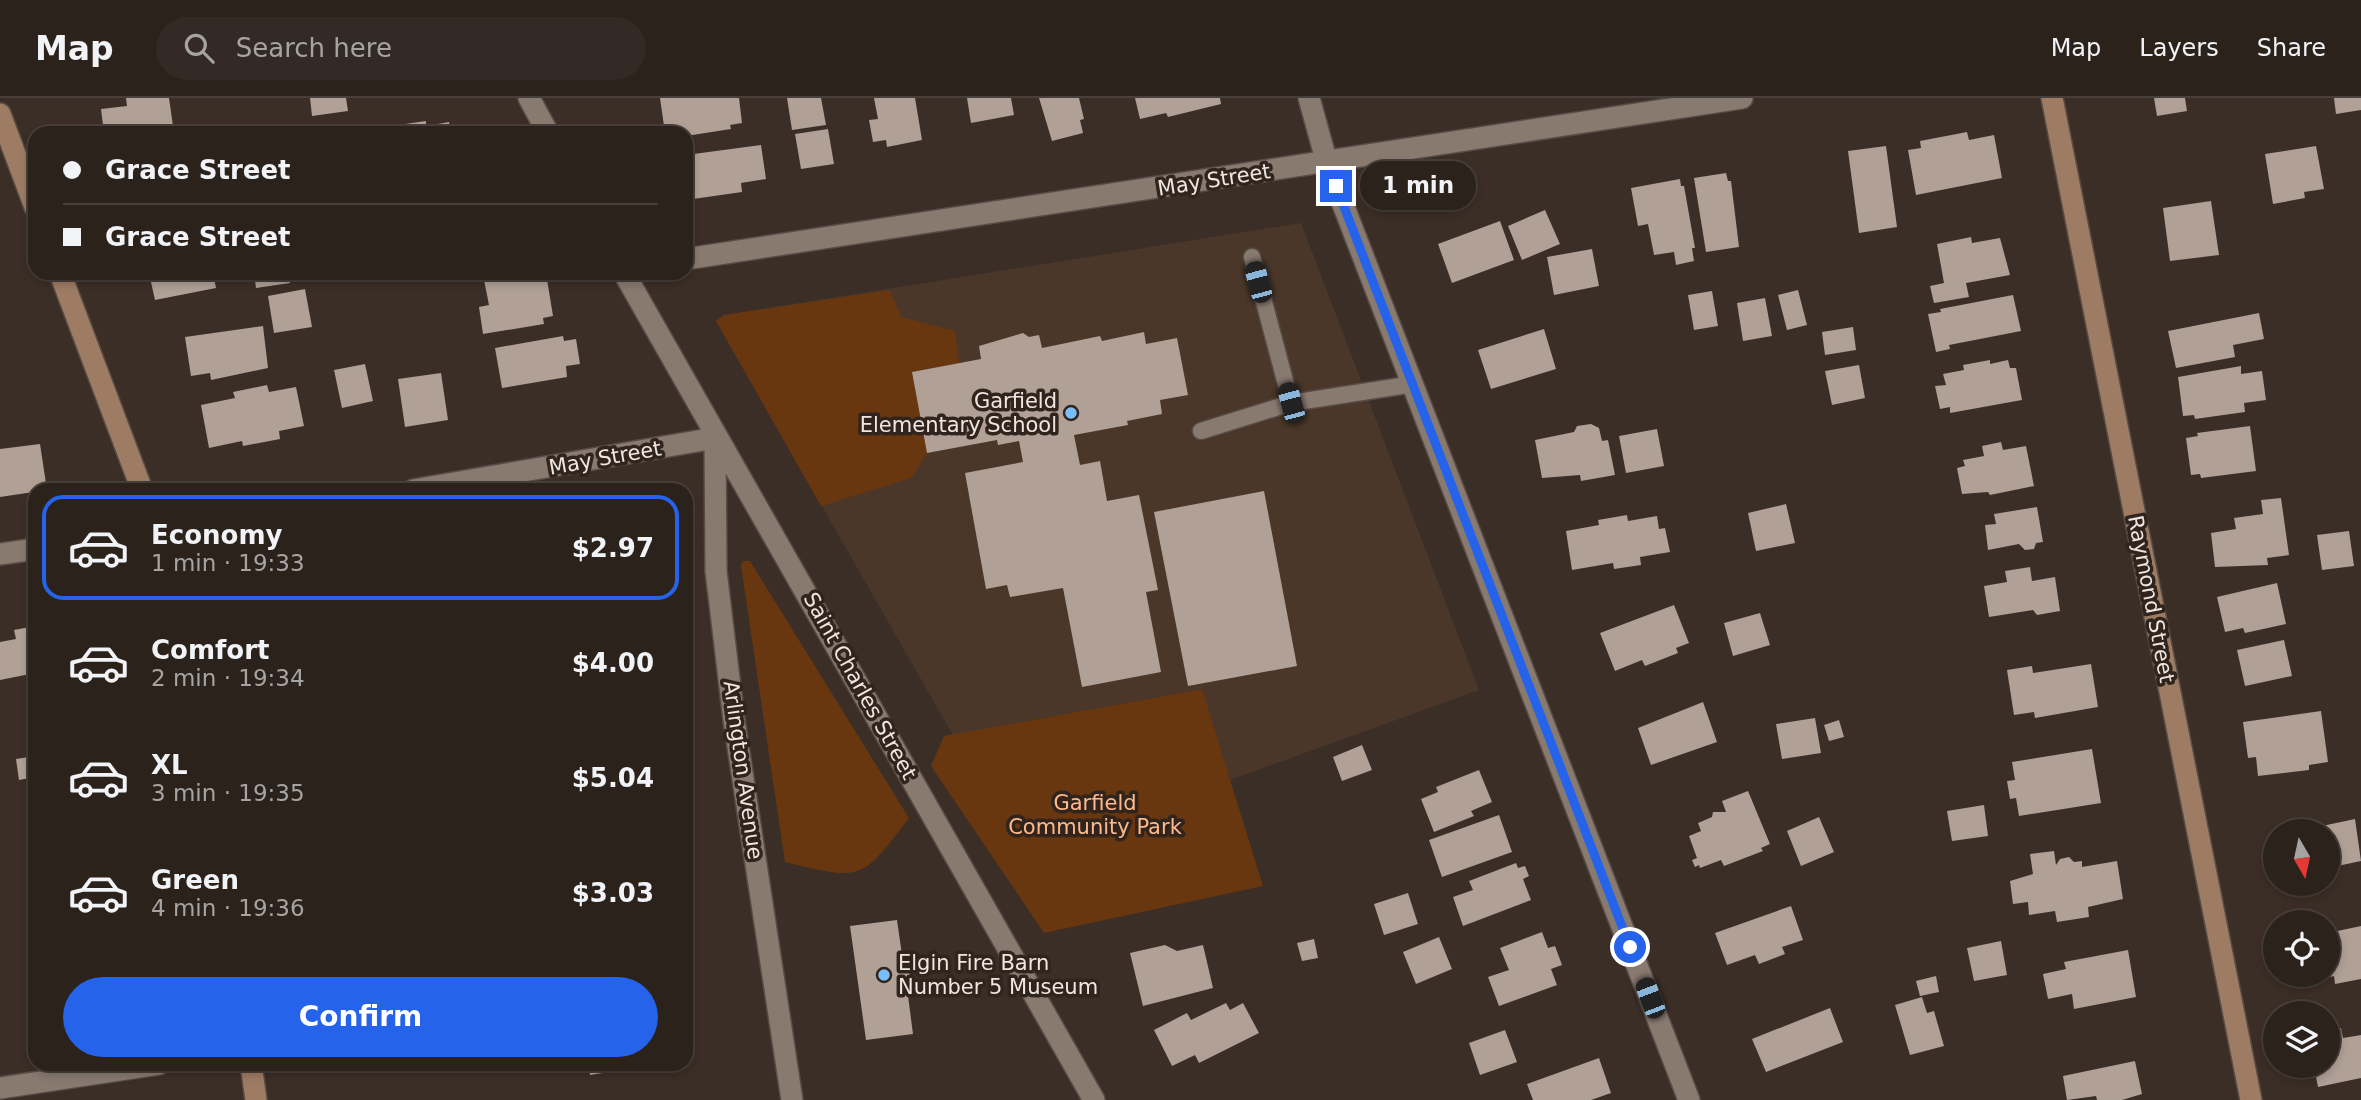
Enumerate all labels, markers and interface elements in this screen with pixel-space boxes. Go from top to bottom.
search box [156,17,646,80]
text: Map [35,29,114,68]
icon: search [180,29,218,67]
text: Search here [236,33,392,63]
text: Map [2051,34,2101,62]
text: Layers [2139,34,2219,62]
text: Share [2257,34,2326,62]
text: Grace Street [105,155,290,185]
street label: May Street [1156,159,1272,201]
callout: 1 min [1360,162,1476,210]
route end [1320,170,1352,202]
text: 1 min [1382,172,1454,198]
text: Grace Street [105,222,290,252]
car [1243,259,1274,305]
car [1276,380,1307,426]
place label: Garfield Elementary School [860,389,1057,437]
marker: Garfield Elementary School [1063,405,1079,421]
street label: May Street [547,436,663,480]
street label: Raymond Street [2123,513,2179,685]
icon: car [67,516,130,579]
text: Economy [151,520,282,550]
text: $2.97 [572,533,654,563]
text: 1 min · 19:33 [151,550,305,576]
street label: Saint Charles Street [799,588,921,784]
icon: car [67,631,130,694]
text: Comfort [151,635,269,665]
text: $4.00 [572,648,654,678]
text: 2 min · 19:34 [151,665,305,691]
street label: Arlington Avenue [719,679,767,861]
icon: car [67,746,130,809]
text: XL [151,750,188,780]
text: $5.04 [572,763,654,793]
text: 3 min · 19:35 [151,780,305,806]
park label: Garfield Community Park [1008,791,1183,839]
north arrow [2263,819,2340,896]
map controls [2263,819,2340,1078]
icon: car [67,861,130,924]
text: Green [151,865,239,895]
text: $3.03 [572,878,654,908]
text: 4 min · 19:36 [151,895,305,921]
button: locate [2263,910,2340,987]
route start [1614,931,1646,963]
place label: Elgin Fire Barn Number 5 Museum [898,951,1098,999]
marker: Elgin Fire Barn Number 5 Museum [876,967,892,983]
car [1633,975,1668,1021]
button: Confirm [63,977,658,1057]
button: layers [2263,1001,2340,1078]

